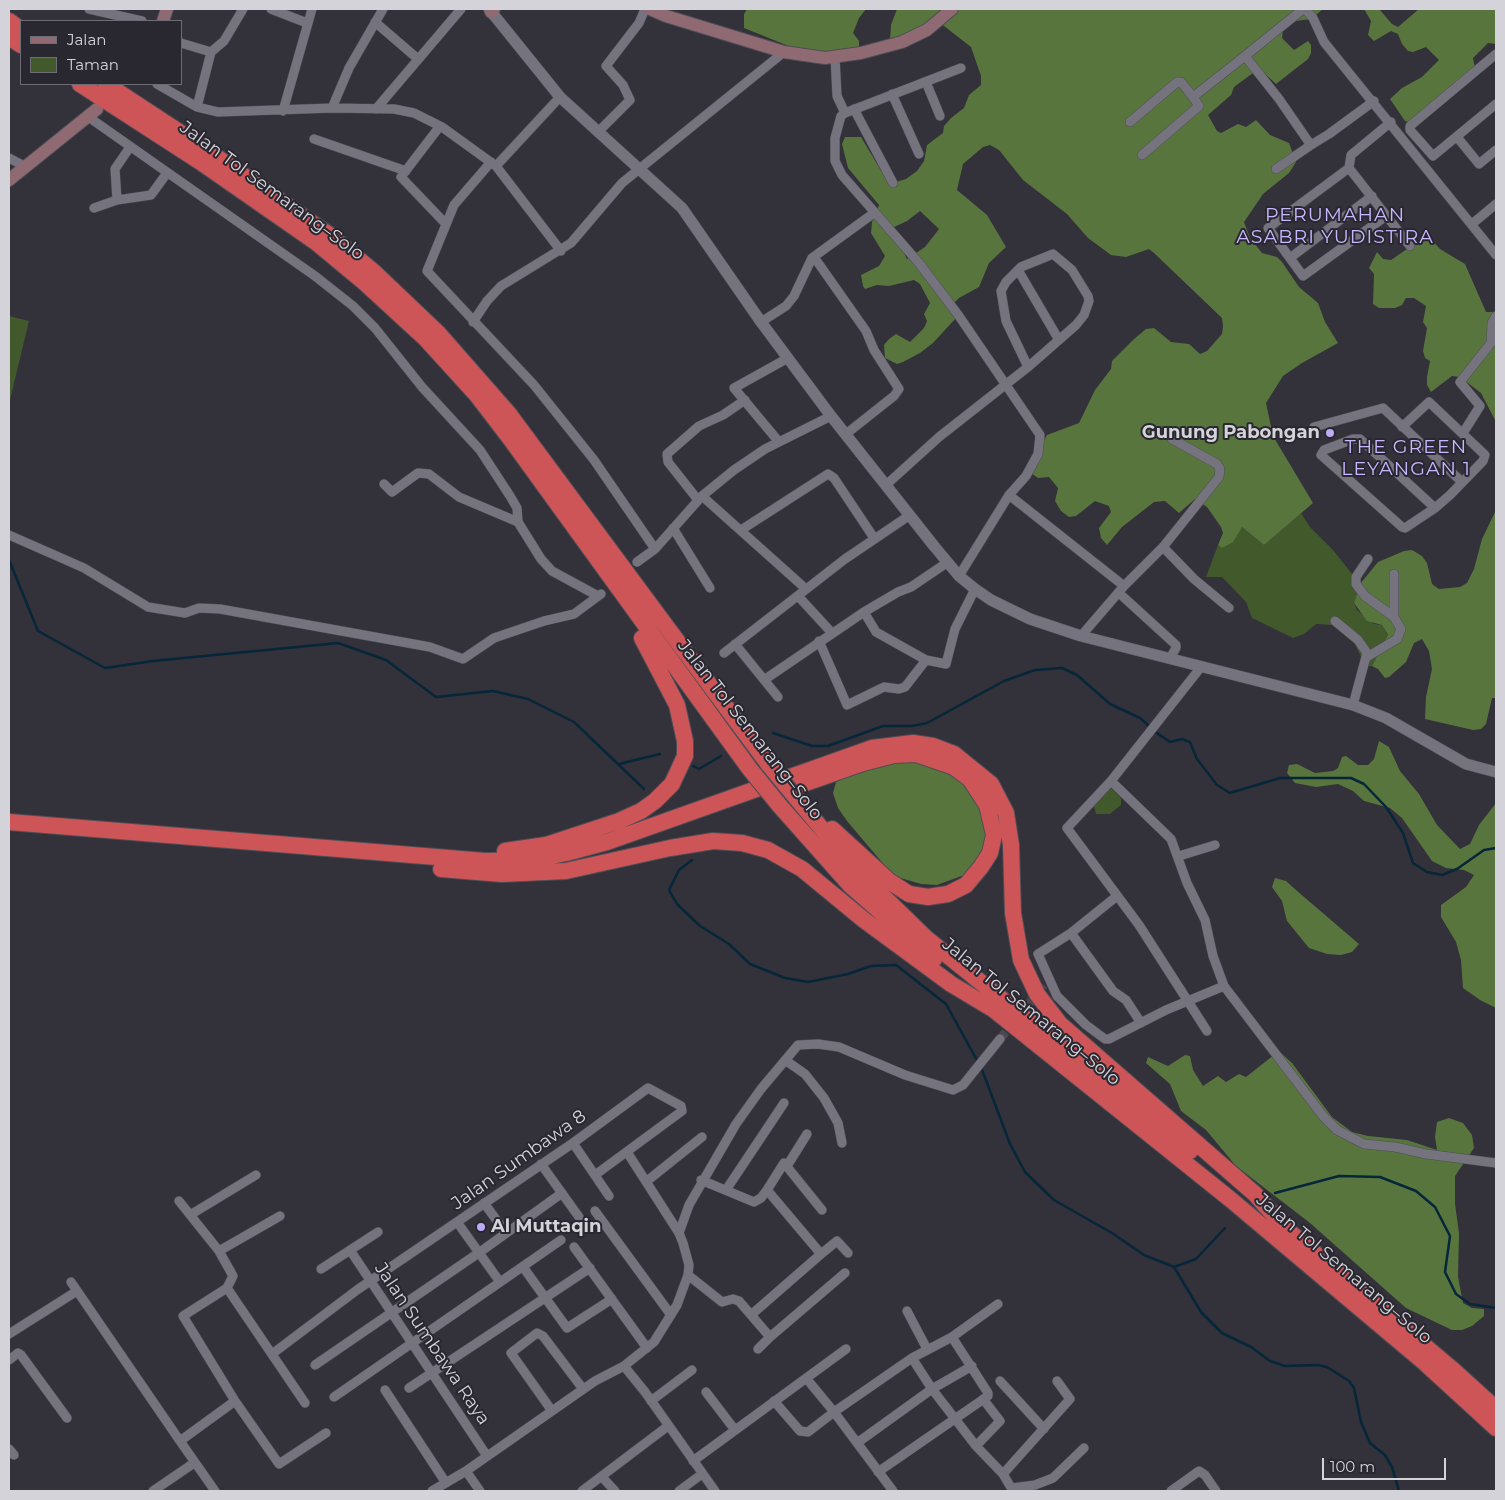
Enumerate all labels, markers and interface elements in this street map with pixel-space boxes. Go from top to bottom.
legend [20,20,182,85]
text: Jalan [67,30,106,49]
text: Taman [67,55,119,74]
street label: Jalan Tol Semarang–Solo [176,117,368,265]
district label: PERUMAHAN ASABRI YUDISTIRA [1234,204,1436,248]
place label: Gunung Pabongan [1142,422,1320,444]
marker: Gunung Pabongan [1324,427,1336,439]
district label: THE GREEN LEYANGAN 1 [1340,436,1472,480]
street label: Jalan Tol Semarang–Solo [673,636,827,824]
street label: Jalan Tol Semarang–Solo [938,934,1124,1090]
street label: Jalan Sumbawa 8 [448,1106,590,1214]
street label: Jalan Tol Semarang–Solo [1252,1189,1436,1349]
place label: Al Muttaqin [491,1216,601,1238]
marker: Al Muttaqin [475,1221,487,1233]
street label: Jalan Sumbawa Raya [370,1259,494,1429]
scale bar [1325,1448,1449,1480]
text: 100 m [1330,1457,1375,1476]

